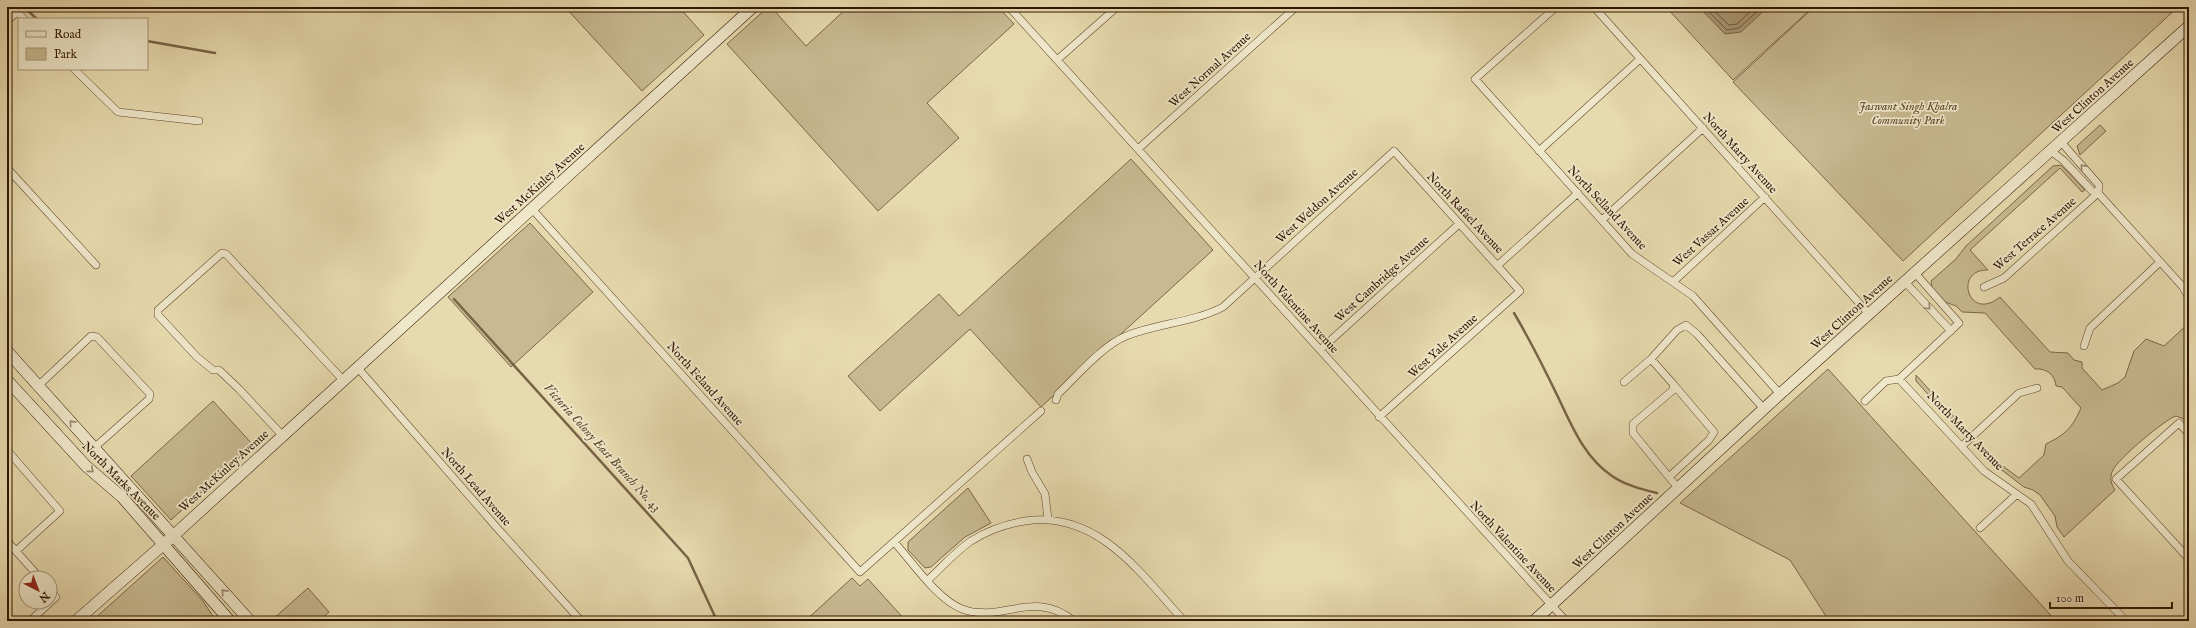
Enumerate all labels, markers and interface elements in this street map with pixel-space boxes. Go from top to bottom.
legend [18,18,148,70]
text: Road [54,27,82,42]
street label: West Normal Avenue [1166,29,1254,111]
text: Park [54,47,77,62]
street label: West Clinton Avenue [2049,55,2137,137]
park label: Jaswant Singh Khalra Community Park [1859,99,1957,128]
street label: North Marty Avenue [1700,109,1781,197]
street label: West McKinley Avenue [492,139,588,228]
street label: North Selland Avenue [1564,163,1650,254]
one-way arrow [2080,164,2087,172]
street label: West Weldon Avenue [1273,165,1362,247]
street label: North Rafael Avenue [1423,169,1507,257]
street label: West Vassar Avenue [1670,194,1752,270]
street label: West Terrace Avenue [1991,194,2080,274]
street label: West Cambridge Avenue [1332,232,1433,325]
street label: North Valentine Avenue [1250,257,1342,357]
street label: West Clinton Avenue [1808,271,1896,353]
one-way arrow [1924,302,1931,310]
street label: West Yale Avenue [1405,311,1481,381]
street label: North Feland Avenue [663,339,747,429]
water label: Victoria Colony East Branch No. 43 [540,380,664,516]
street label: North Marty Avenue [1923,388,2007,474]
one-way arrow [69,421,76,428]
street label: West McKinley Avenue [176,426,272,515]
street label: North Marks Avenue [79,439,164,524]
street label: North Lead Avenue [438,445,514,530]
one-way arrow [86,466,93,473]
street label: West Clinton Avenue [1570,489,1657,572]
street label: North Valentine Avenue [1467,498,1560,596]
north arrow [18,570,58,610]
scale bar [2050,584,2172,610]
text: N [35,588,53,605]
one-way arrow [221,589,229,597]
text: 100 m [2056,591,2084,606]

